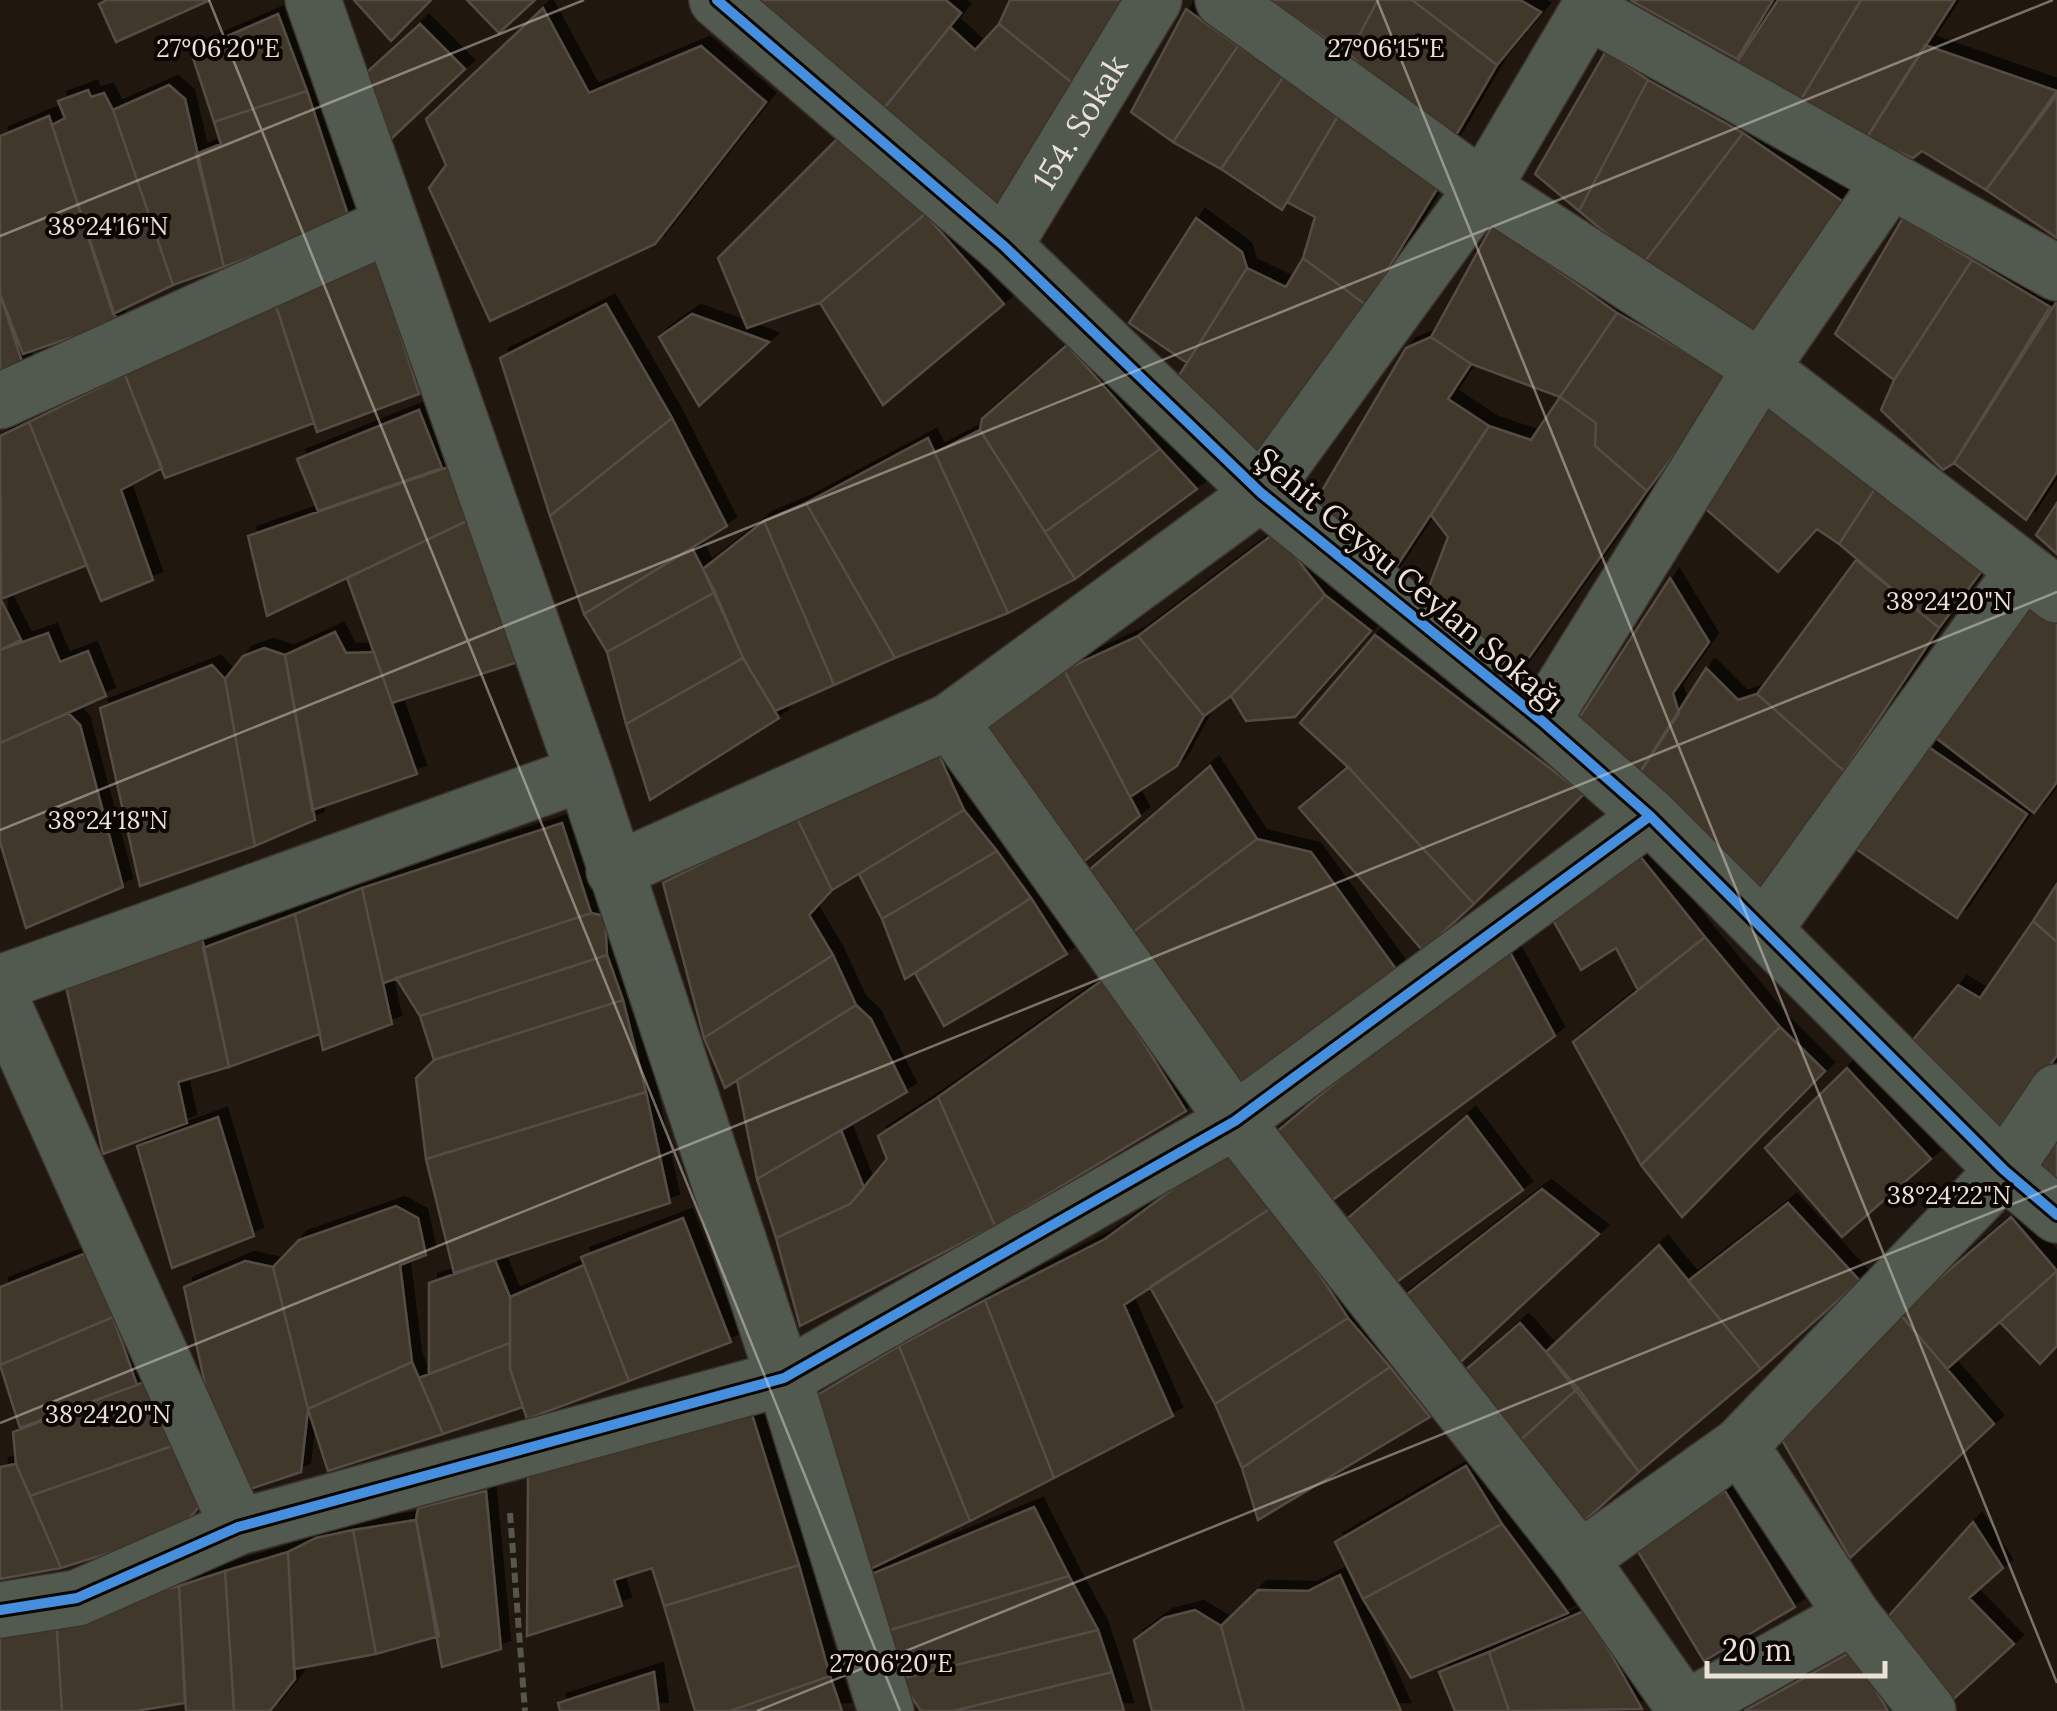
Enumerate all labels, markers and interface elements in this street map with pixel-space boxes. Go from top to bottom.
text: 27°06'20"E [156,32,280,64]
text: 27°06'15"E [1327,32,1445,64]
street label: 154. Sokak [1023,47,1136,197]
text: 38°24'16"N [48,210,168,242]
street label: Şehit Ceysu Ceylan Sokağı [1247,439,1573,721]
text: 38°24'20"N [1886,585,2012,617]
text: 38°24'18"N [48,804,168,836]
text: 38°24'22"N [1887,1179,2011,1211]
text: 38°24'20"N [45,1398,171,1430]
scale bar [1707,1616,1884,1678]
text: 20 m [1722,1631,1791,1669]
text: 27°06'20"E [829,1647,953,1679]

